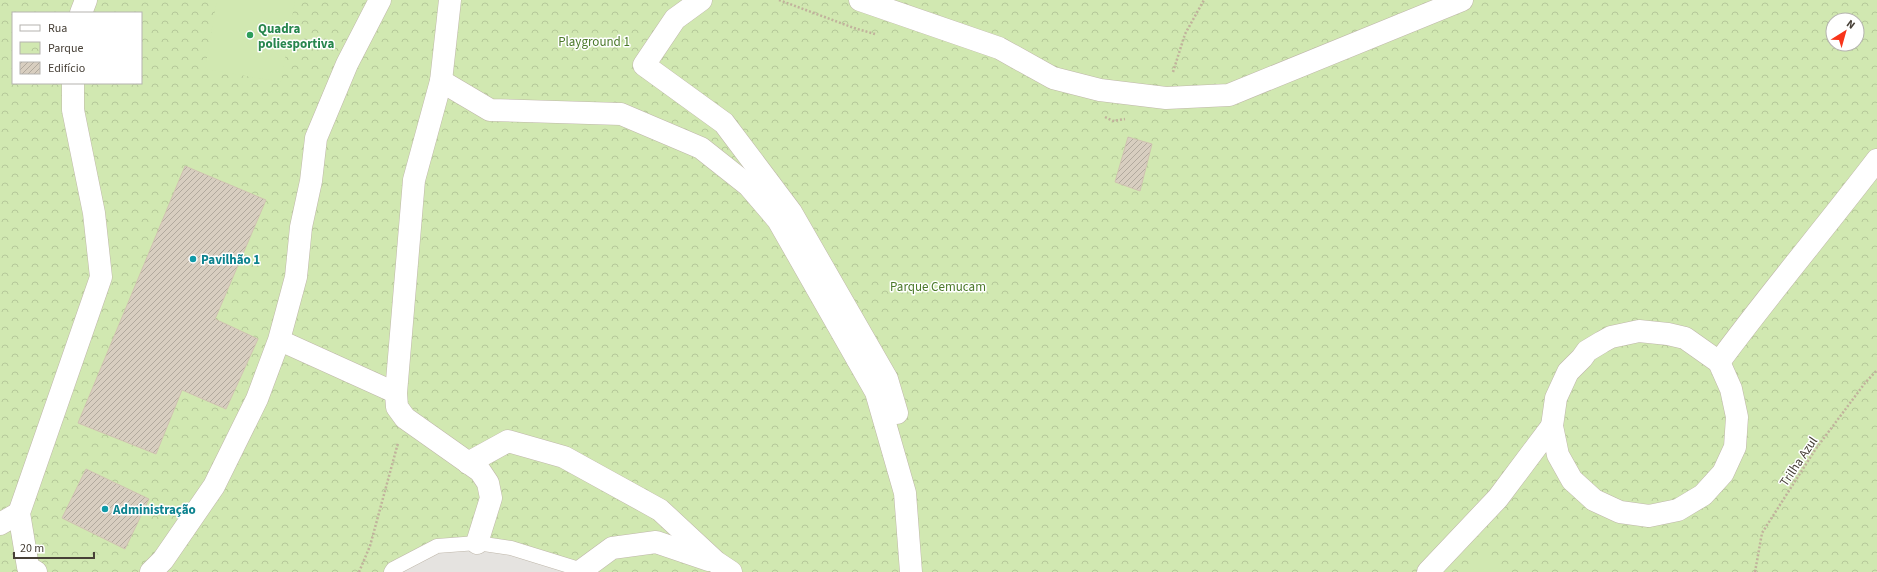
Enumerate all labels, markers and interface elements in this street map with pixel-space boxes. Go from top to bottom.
legend [12,12,142,84]
north arrow [1825,12,1865,52]
text: N [1843,16,1858,33]
text: Rua [48,20,67,37]
place label: Quadra poliesportiva [258,20,334,53]
marker: Quadra poliesportiva [245,30,255,40]
park label: Playground 1 [558,33,630,51]
text: Parque [48,40,84,57]
text: Edifício [48,60,85,77]
place label: Pavilhão 1 [201,251,260,269]
marker: Pavilhão 1 [188,254,198,264]
park label: Parque Cemucam [890,278,986,296]
street label: Trilha Azul [1776,433,1822,490]
place label: Administração [112,501,196,519]
marker: Administração [100,504,110,514]
scale bar [14,534,94,560]
text: 20 m [20,540,44,557]

